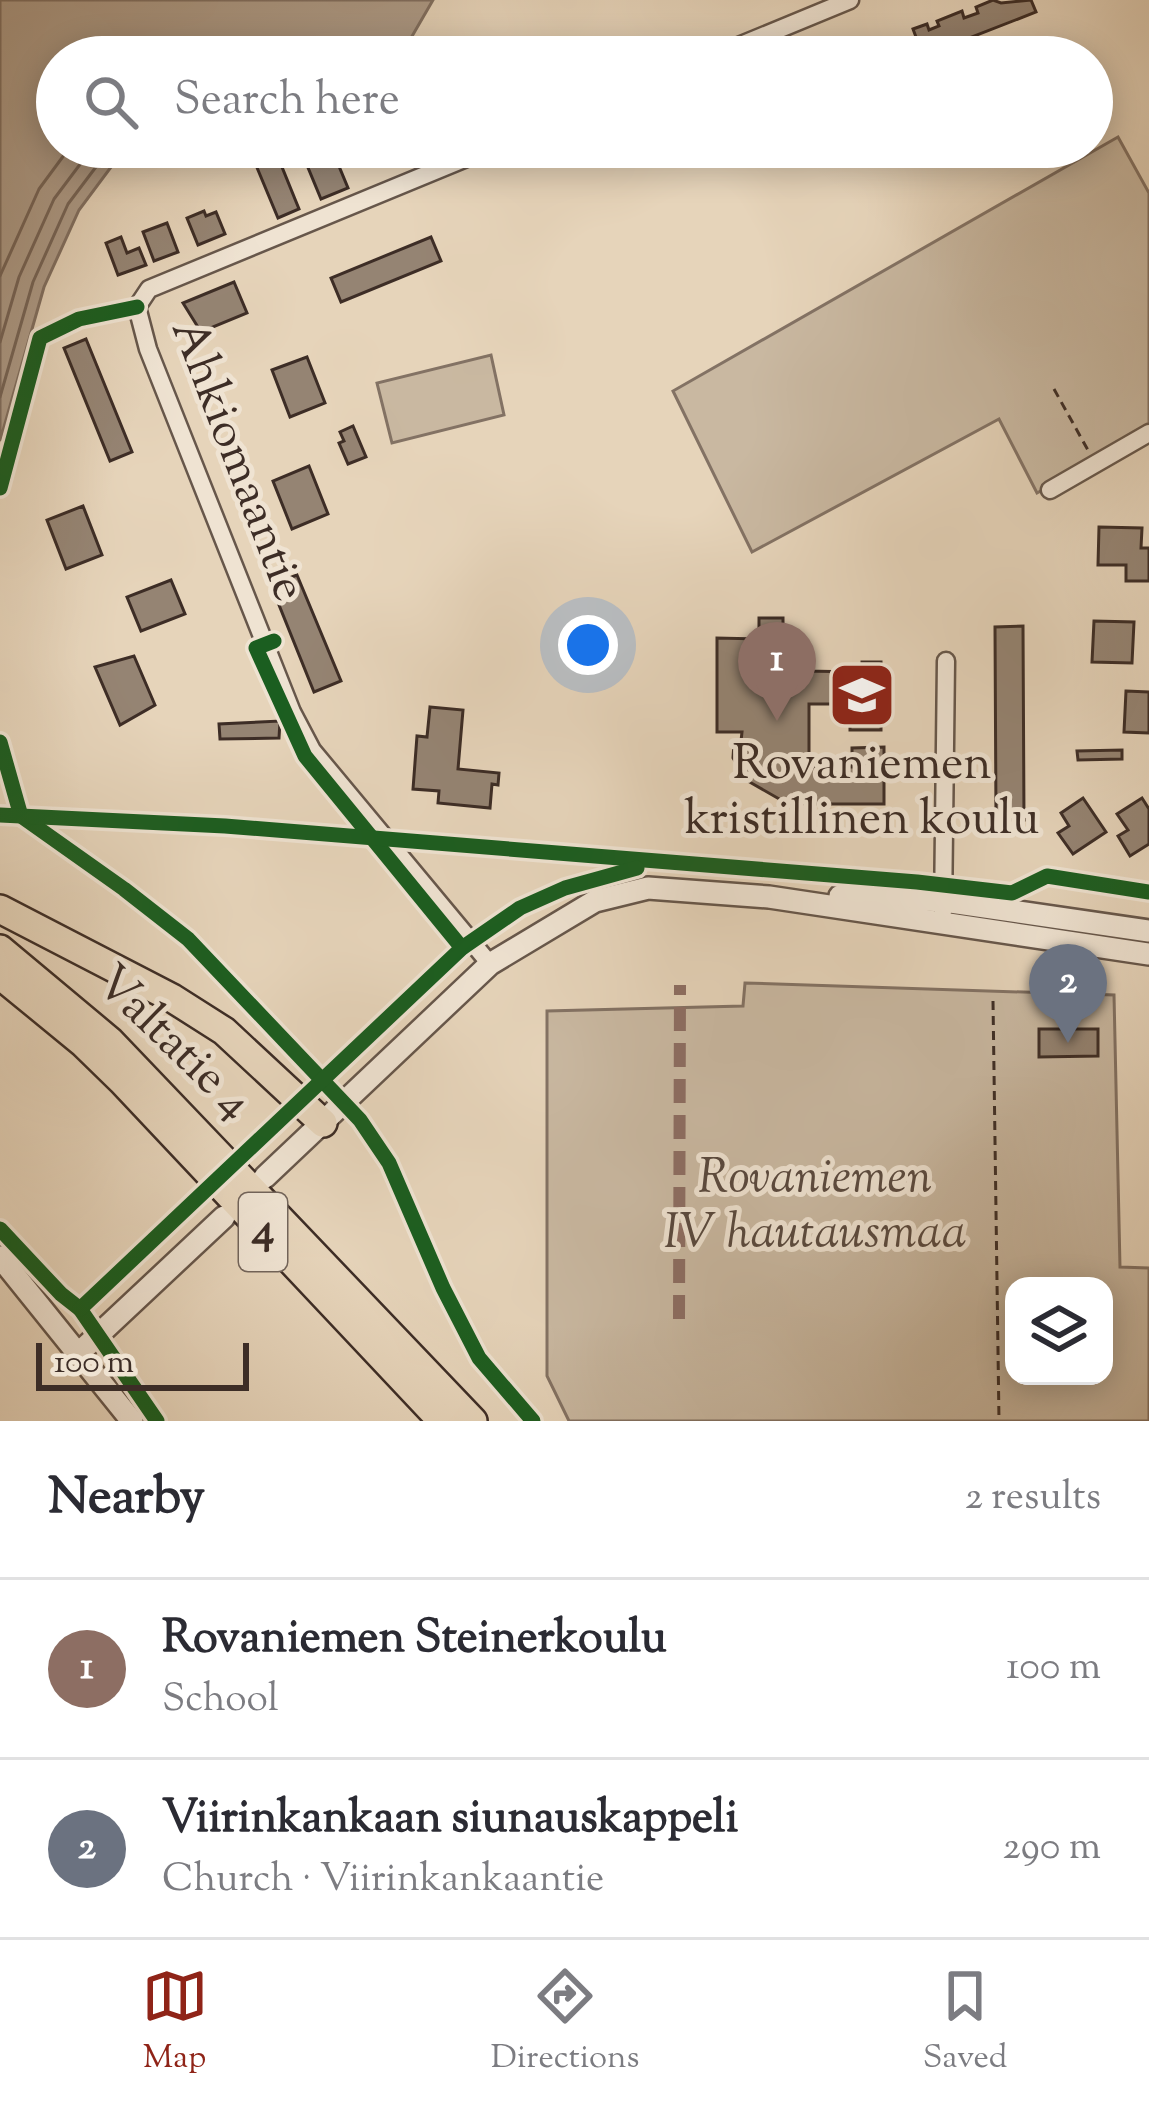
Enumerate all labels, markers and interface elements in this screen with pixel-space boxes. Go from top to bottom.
search box [36,36,1113,168]
icon: search [78,69,144,135]
text: Search here [174,70,400,135]
street label: Ahkiomaantie [151,310,321,612]
your location [558,615,618,675]
pin: 1 [738,622,816,721]
school or university icon: Rovaniemen kristillinen koulu [827,660,897,730]
place label: Rovaniemen kristillinen koulu [685,732,1039,856]
pin: 2 [1029,944,1107,1043]
street label: Valtatie 4 [78,951,266,1137]
park label: Rovaniemen IV hautausmaa [664,1145,966,1269]
road number: 4 [239,1193,287,1271]
map controls [1005,1277,1113,1385]
button: layers [1005,1277,1113,1385]
scale bar [36,1337,249,1390]
text: 100 m [54,1340,134,1388]
text: Nearby [48,1463,205,1536]
text: 2 results [965,1471,1101,1527]
text: Rovaniemen Steinerkoulu [162,1608,667,1673]
text: 1 [80,1641,94,1697]
text: 100 m [1006,1641,1101,1697]
text: School [162,1673,279,1729]
text: Viirinkankaan siunauskappeli [162,1788,738,1853]
text: 2 [78,1821,96,1877]
text: 290 m [1003,1821,1101,1877]
text: Church · Viirinkankaantie [162,1853,604,1909]
tab: Map [142,1963,208,2083]
tab: Directions [491,1963,640,2083]
tab: Saved [923,1963,1007,2083]

